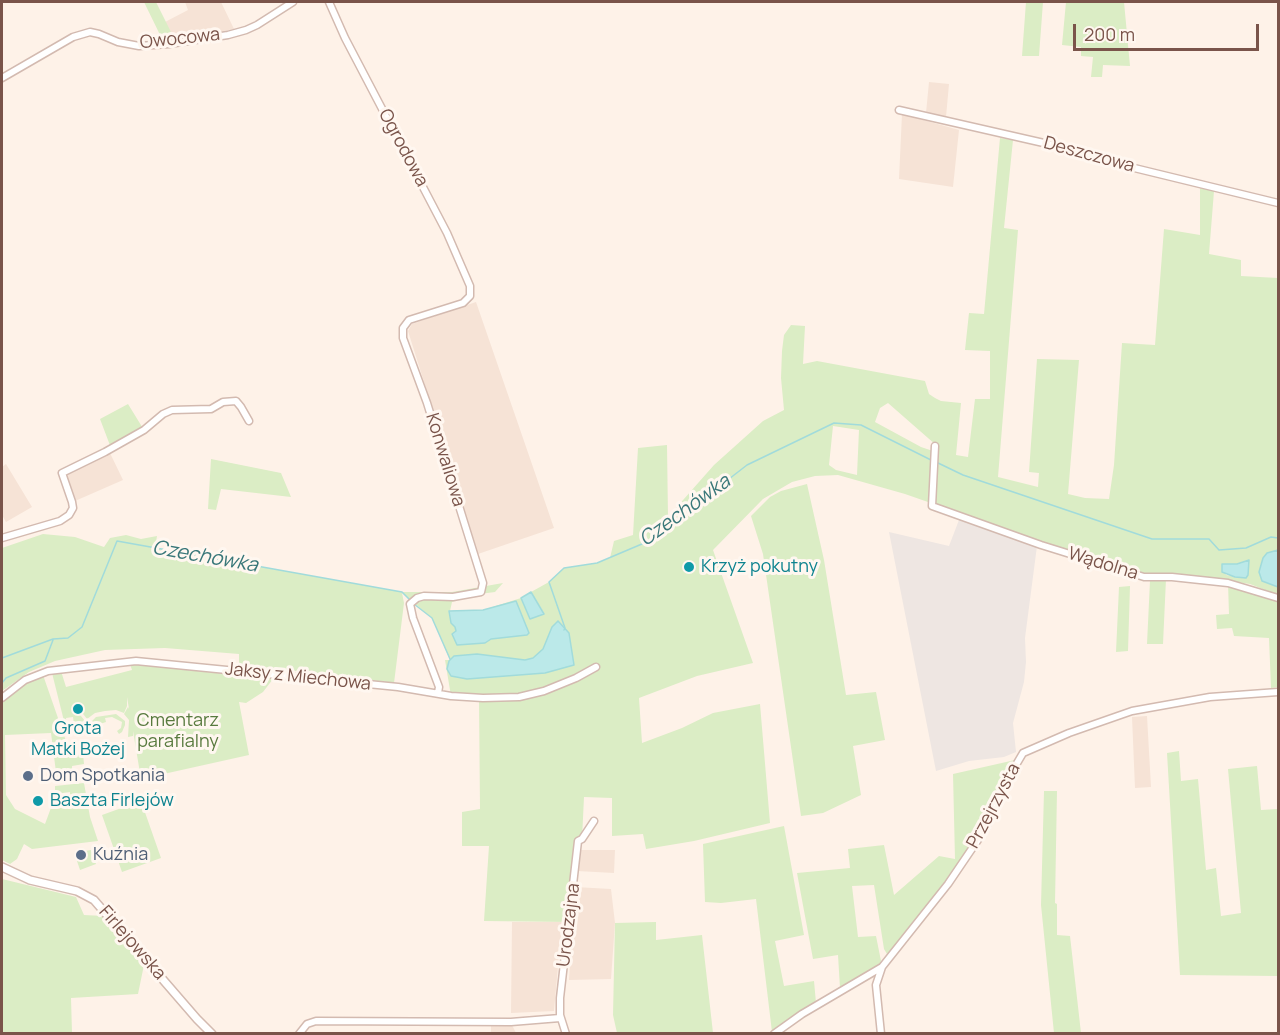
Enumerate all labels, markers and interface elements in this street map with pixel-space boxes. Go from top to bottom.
scale bar [1076,12,1262,50]
text: 200 m [1084,22,1135,46]
street label: Owocowa [139,24,221,54]
street label: Ogrodowa [374,105,432,191]
street label: Deszczowa [1041,133,1137,177]
street label: Konwaliowa [421,411,469,509]
water label: Czechówka [635,470,735,552]
water label: Czechówka [150,536,260,578]
street label: Wądolna [1065,543,1141,585]
place label: Krzyż pokutny [701,556,818,578]
marker: Krzyż pokutny [682,560,696,574]
street label: Jaksy z Miechowa [224,659,372,695]
marker: Grota Matki Bożej [71,702,85,716]
park label: Cmentarz parafialny [137,710,219,752]
place label: Grota Matki Bożej [31,718,125,760]
street label: Przejrzysta [963,760,1025,852]
place label: Dom Spotkania [40,765,165,787]
marker: Dom Spotkania [21,769,35,783]
place label: Baszta Firlejów [50,790,174,812]
marker: Baszta Firlejów [31,794,45,808]
place label: Kuźnia [93,844,148,866]
marker: Kuźnia [74,848,88,862]
street label: Urodzajna [553,882,585,968]
street label: Firlejowska [94,902,170,984]

